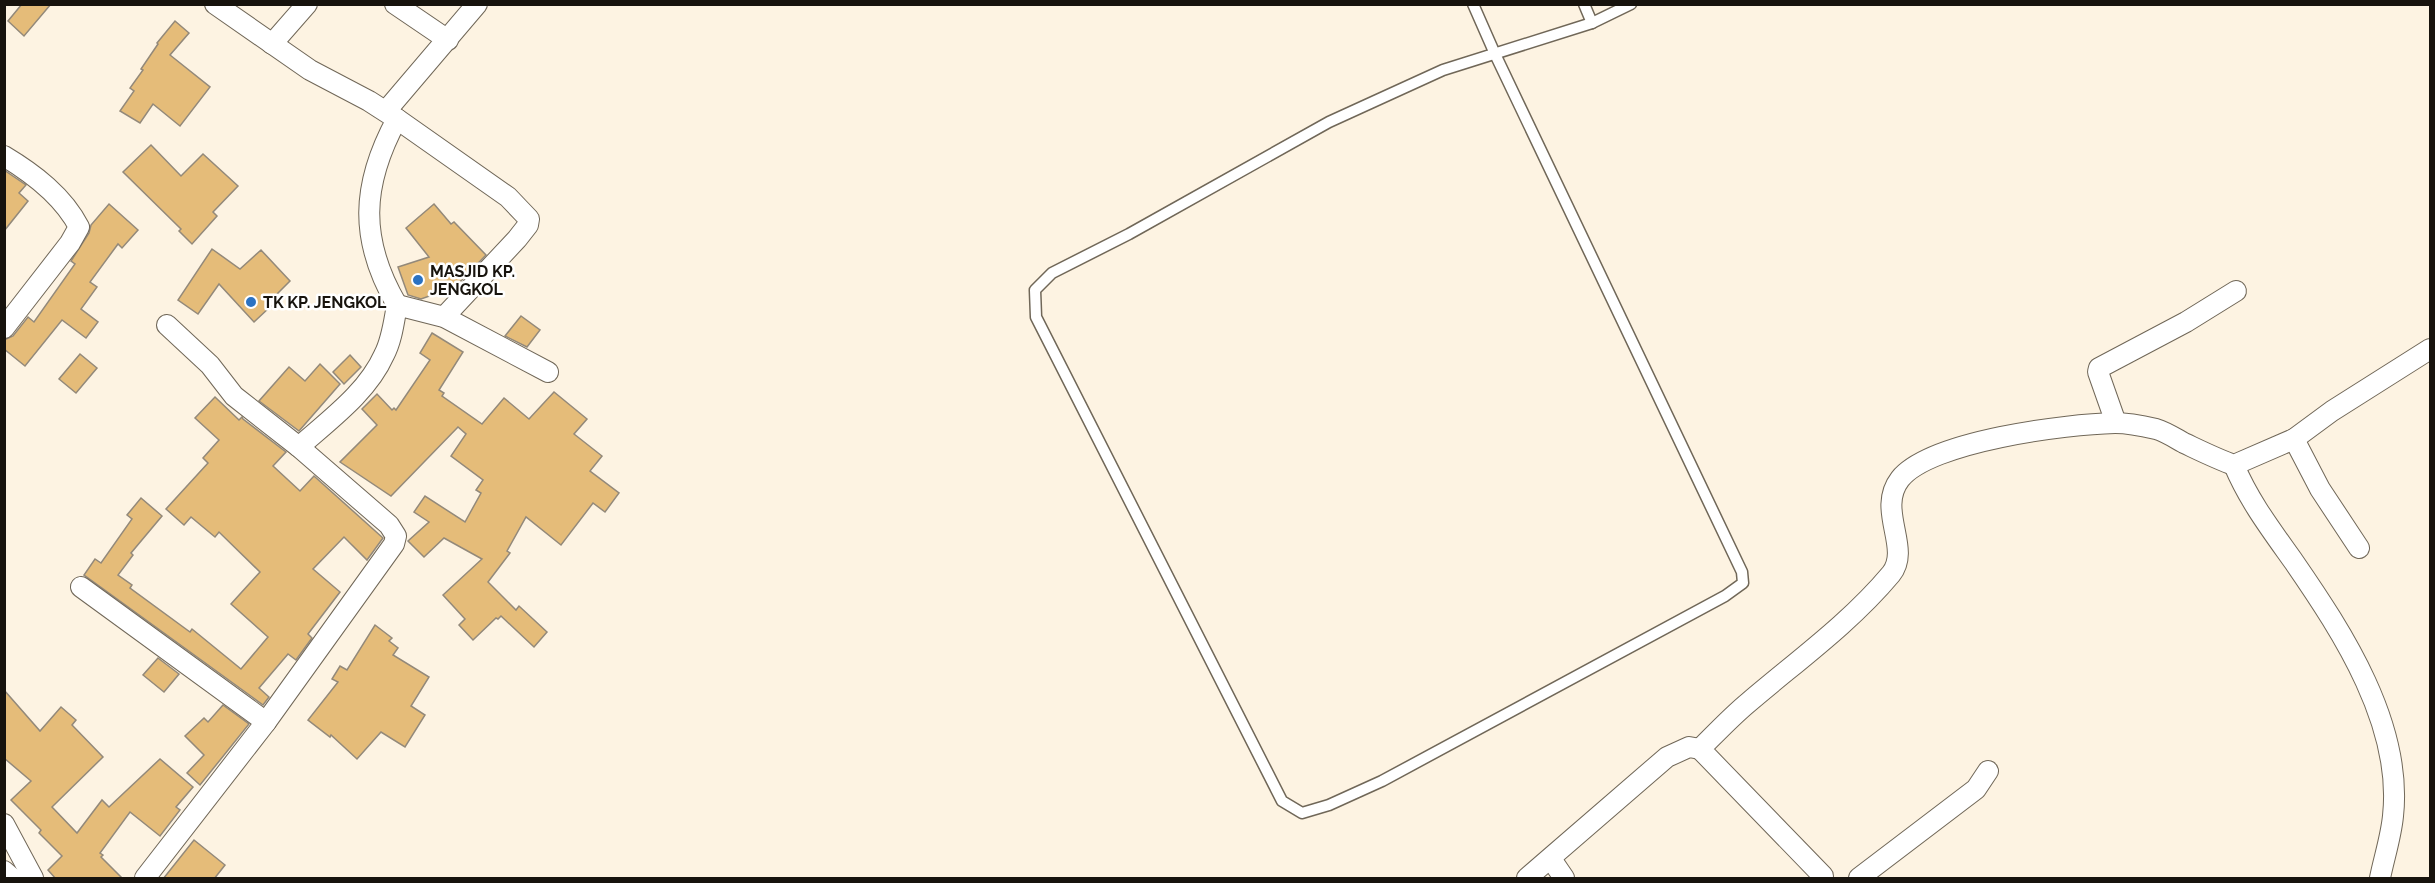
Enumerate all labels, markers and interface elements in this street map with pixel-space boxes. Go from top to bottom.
place label: MASJID KP. JENGKOL [430,262,515,299]
marker: MASJID KP. JENGKOL [411,273,425,287]
place label: TK KP. JENGKOL [263,293,387,312]
marker: TK KP. JENGKOL [244,295,258,309]

